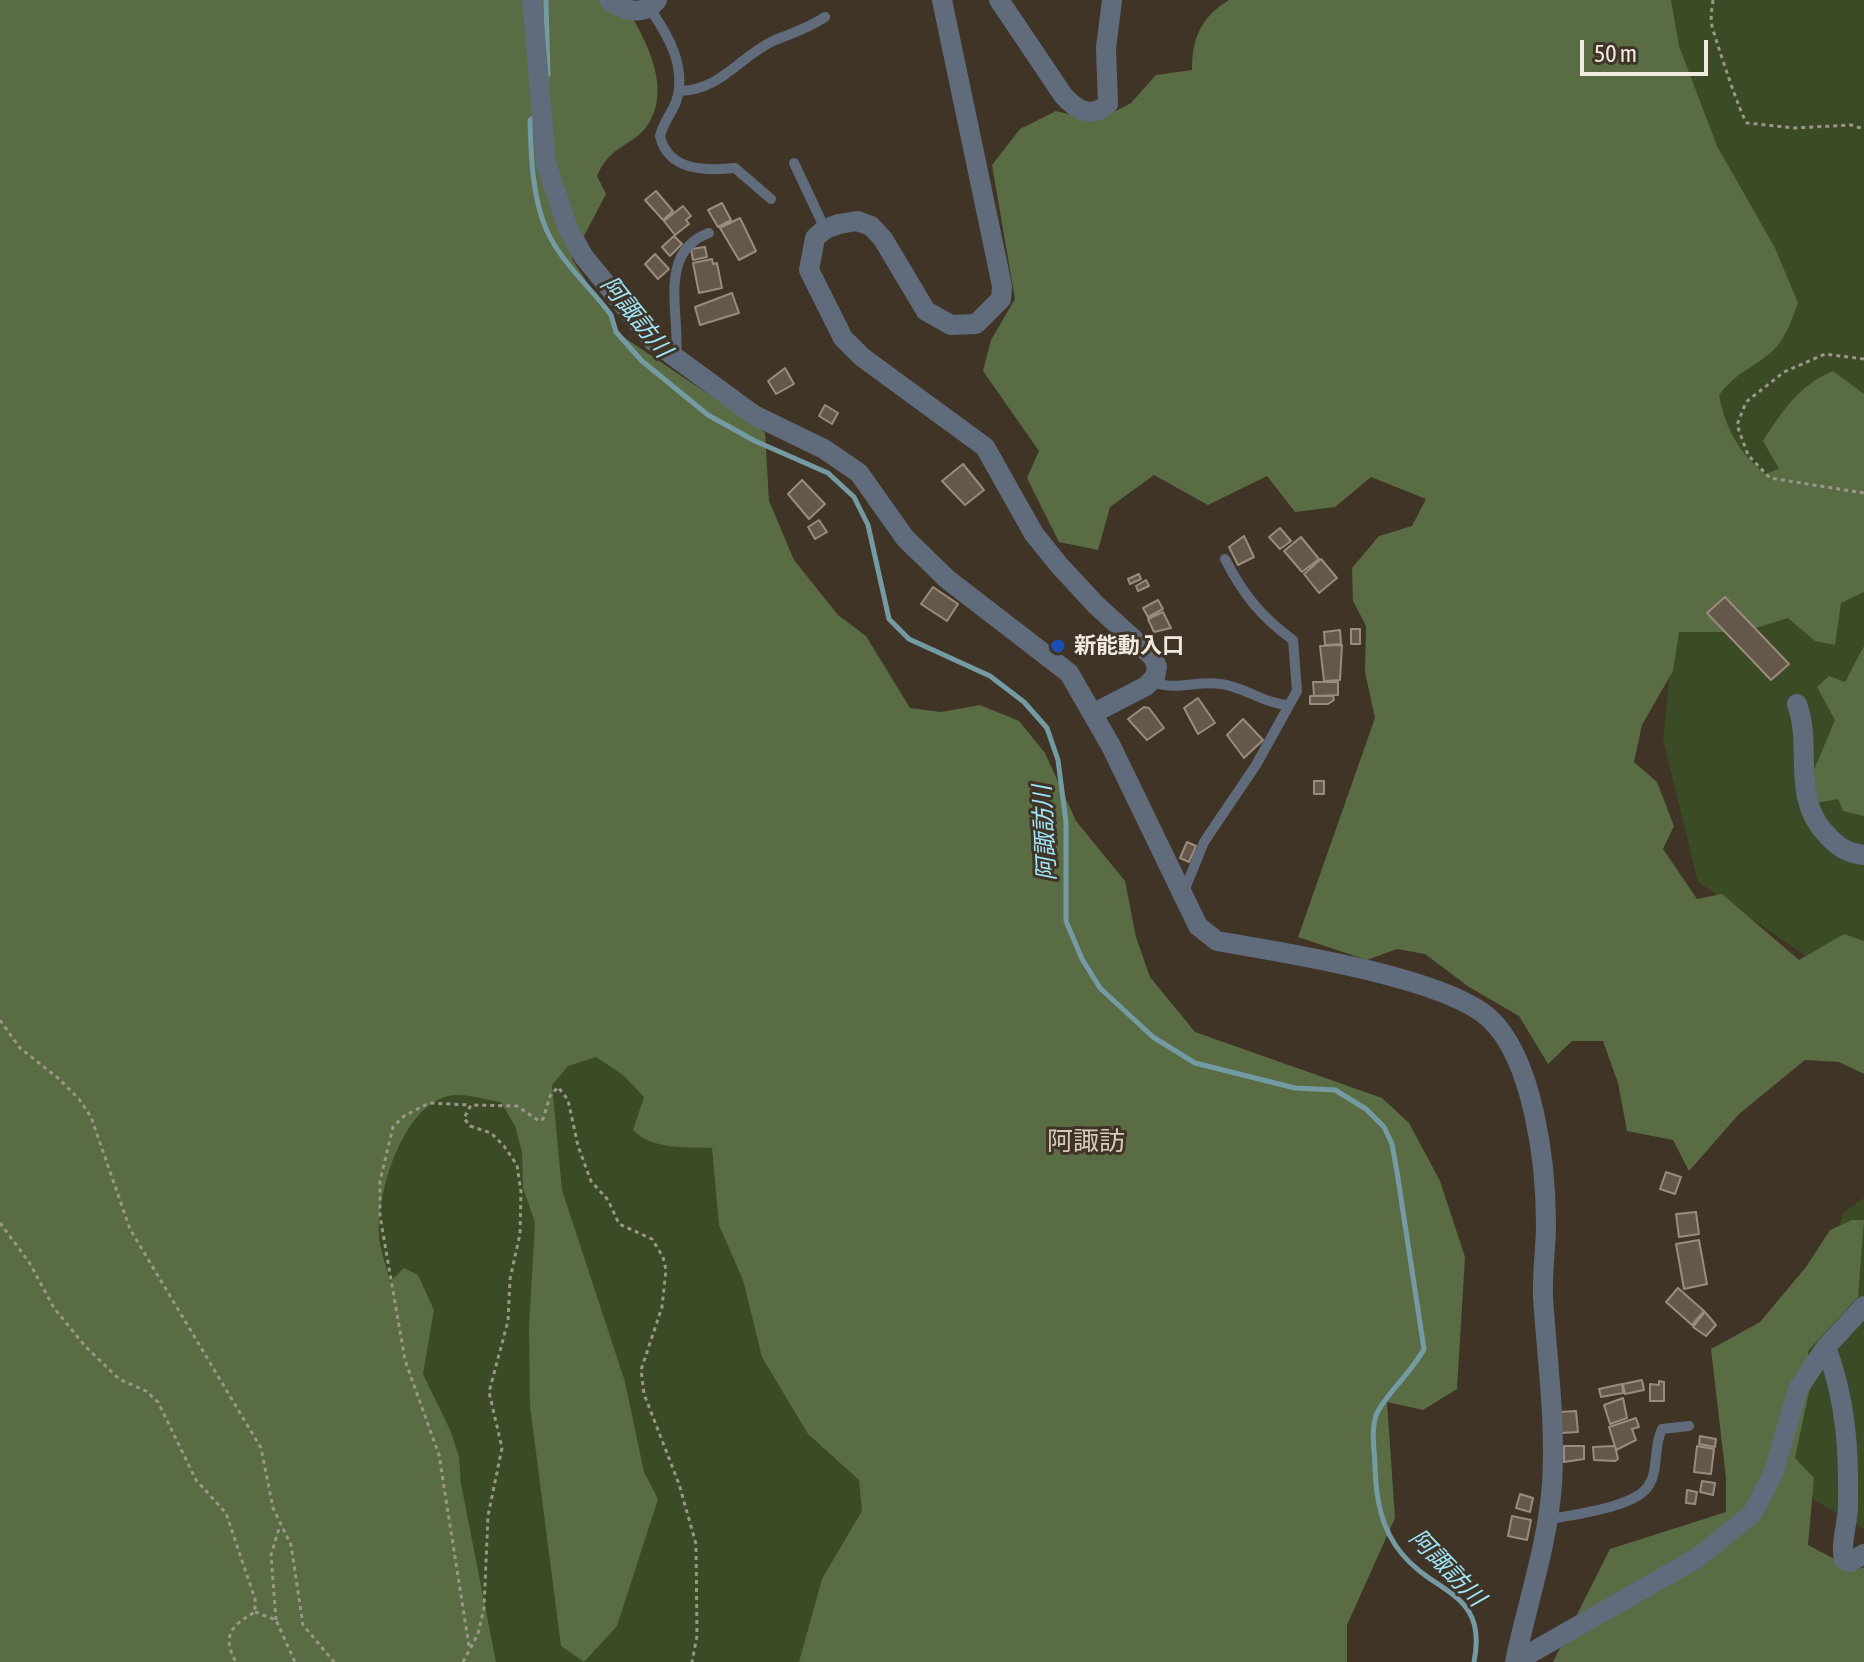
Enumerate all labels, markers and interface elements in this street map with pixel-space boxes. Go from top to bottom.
scale bar [1584,24,1712,74]
text: 50 m [1594,40,1637,67]
water label: 阿諏訪川 [595,271,677,363]
place label: 新能動入口 [1074,633,1184,659]
marker: 新能動入口 [1049,637,1067,655]
water label: 阿諏訪川 [1028,784,1062,882]
district label: 阿諏訪 [1047,1126,1125,1158]
water label: 阿諏訪川 [1403,1523,1491,1613]

